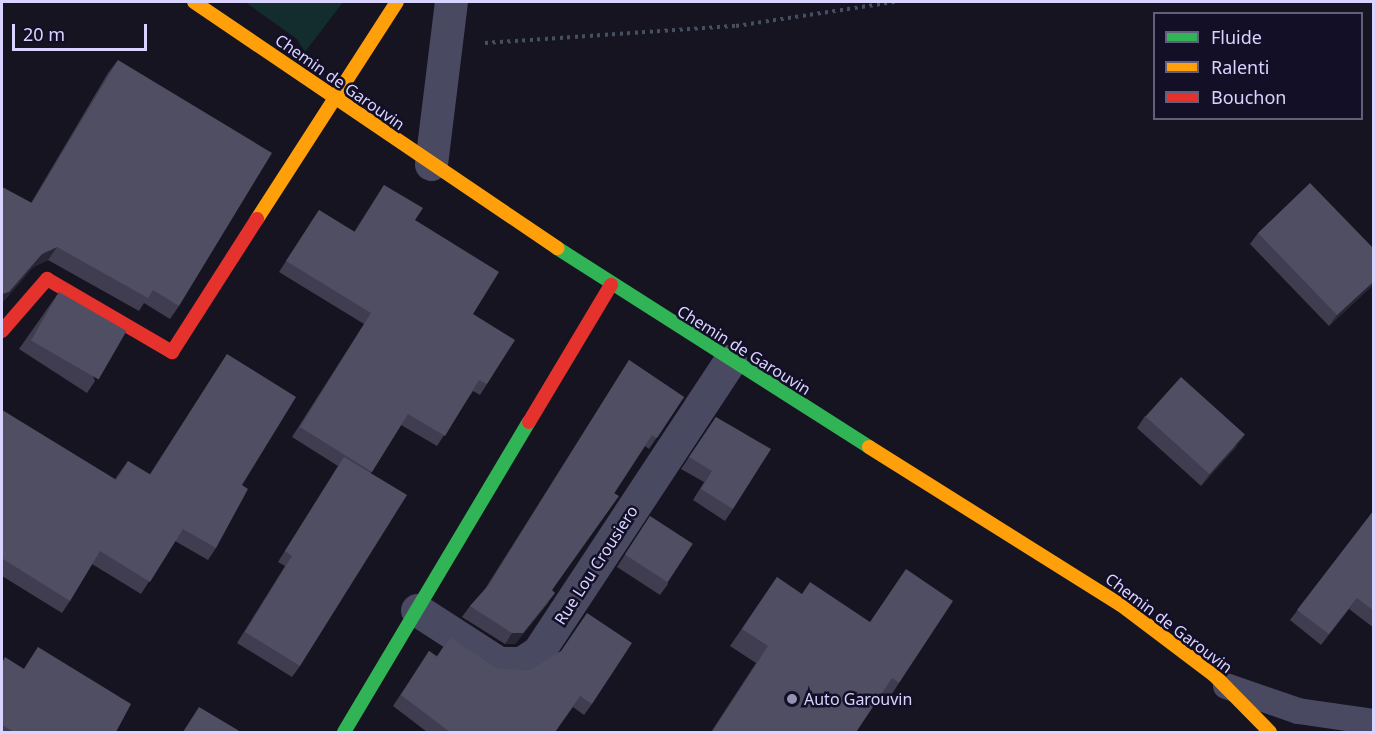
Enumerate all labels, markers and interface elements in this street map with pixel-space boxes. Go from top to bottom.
scale bar [15,12,150,50]
legend [1153,12,1363,120]
text: 20 m [23,22,65,46]
text: Fluide [1211,25,1262,49]
street label: Chemin de Garouvin [271,30,409,134]
text: Ralenti [1211,55,1269,79]
text: Bouchon [1211,85,1287,109]
street label: Chemin de Garouvin [674,301,814,399]
street label: Rue Lou Crousiero [550,502,642,628]
street label: Chemin de Garouvin [1102,569,1236,677]
place label: Auto Garouvin [804,689,912,709]
marker: Auto Garouvin [785,692,799,706]

